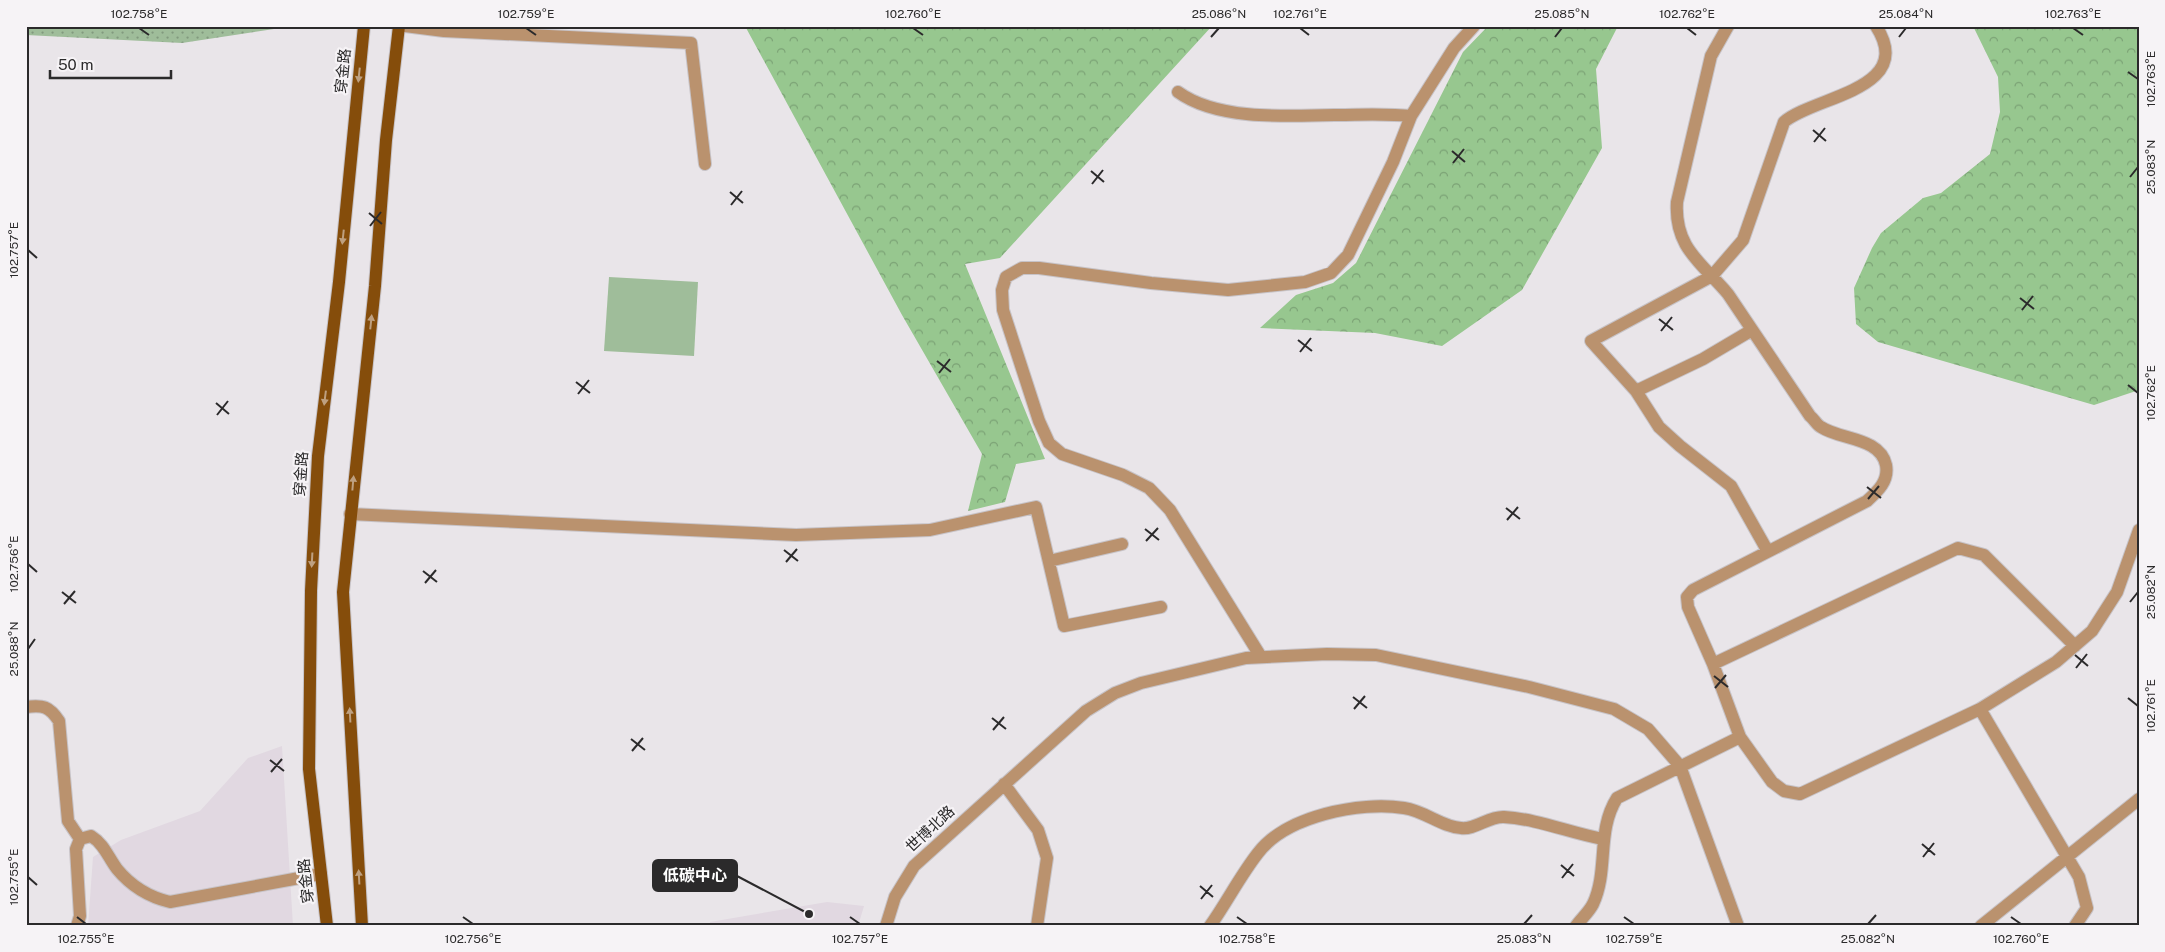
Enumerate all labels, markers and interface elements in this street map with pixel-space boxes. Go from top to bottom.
text: 102.758°E [110,7,168,21]
text: 102.759°E [498,7,554,21]
text: 102.760°E [885,7,941,21]
text: 25.086°N [1192,7,1246,21]
text: 102.761°E [1273,7,1327,21]
text: 25.085°N [1535,7,1589,21]
text: 102.762°E [1659,7,1715,21]
text: 25.084°N [1879,7,1933,21]
text: 102.763°E [2045,7,2101,21]
scale bar [50,48,171,80]
street label: 穿金路 [332,48,353,94]
text: 102.763°E [2144,51,2158,107]
text: 50 m [58,56,93,73]
one-way arrow [355,67,363,83]
text: 25.083°N [2144,140,2158,194]
text: 102.757°E [7,222,21,278]
one-way arrow [339,229,347,245]
one-way arrow [367,313,375,329]
text: 102.762°E [2144,365,2158,421]
one-way arrow [321,390,329,406]
street label: 穿金路 [290,451,311,497]
one-way arrow [350,475,358,491]
text: 102.756°E [7,536,21,592]
one-way arrow [308,552,316,568]
text: 25.082°N [2144,565,2158,619]
text: 25.088°N [7,622,21,676]
text: 102.761°E [2144,679,2158,733]
one-way arrow [346,707,354,723]
street label: 世博北路 [902,802,957,855]
text: 102.755°E [7,848,21,906]
street label: 穿金路 [295,858,316,904]
callout: 低碳中心 [653,860,737,891]
text: 低碳中心 [663,866,727,885]
one-way arrow [355,869,363,885]
text: 102.755°E [57,932,115,946]
text: 102.756°E [445,932,501,946]
text: 102.757°E [832,932,888,946]
text: 102.758°E [1218,932,1276,946]
text: 25.083°N [1497,932,1551,946]
text: 102.759°E [1606,932,1662,946]
text: 25.082°N [1841,932,1895,946]
text: 102.760°E [1993,932,2049,946]

